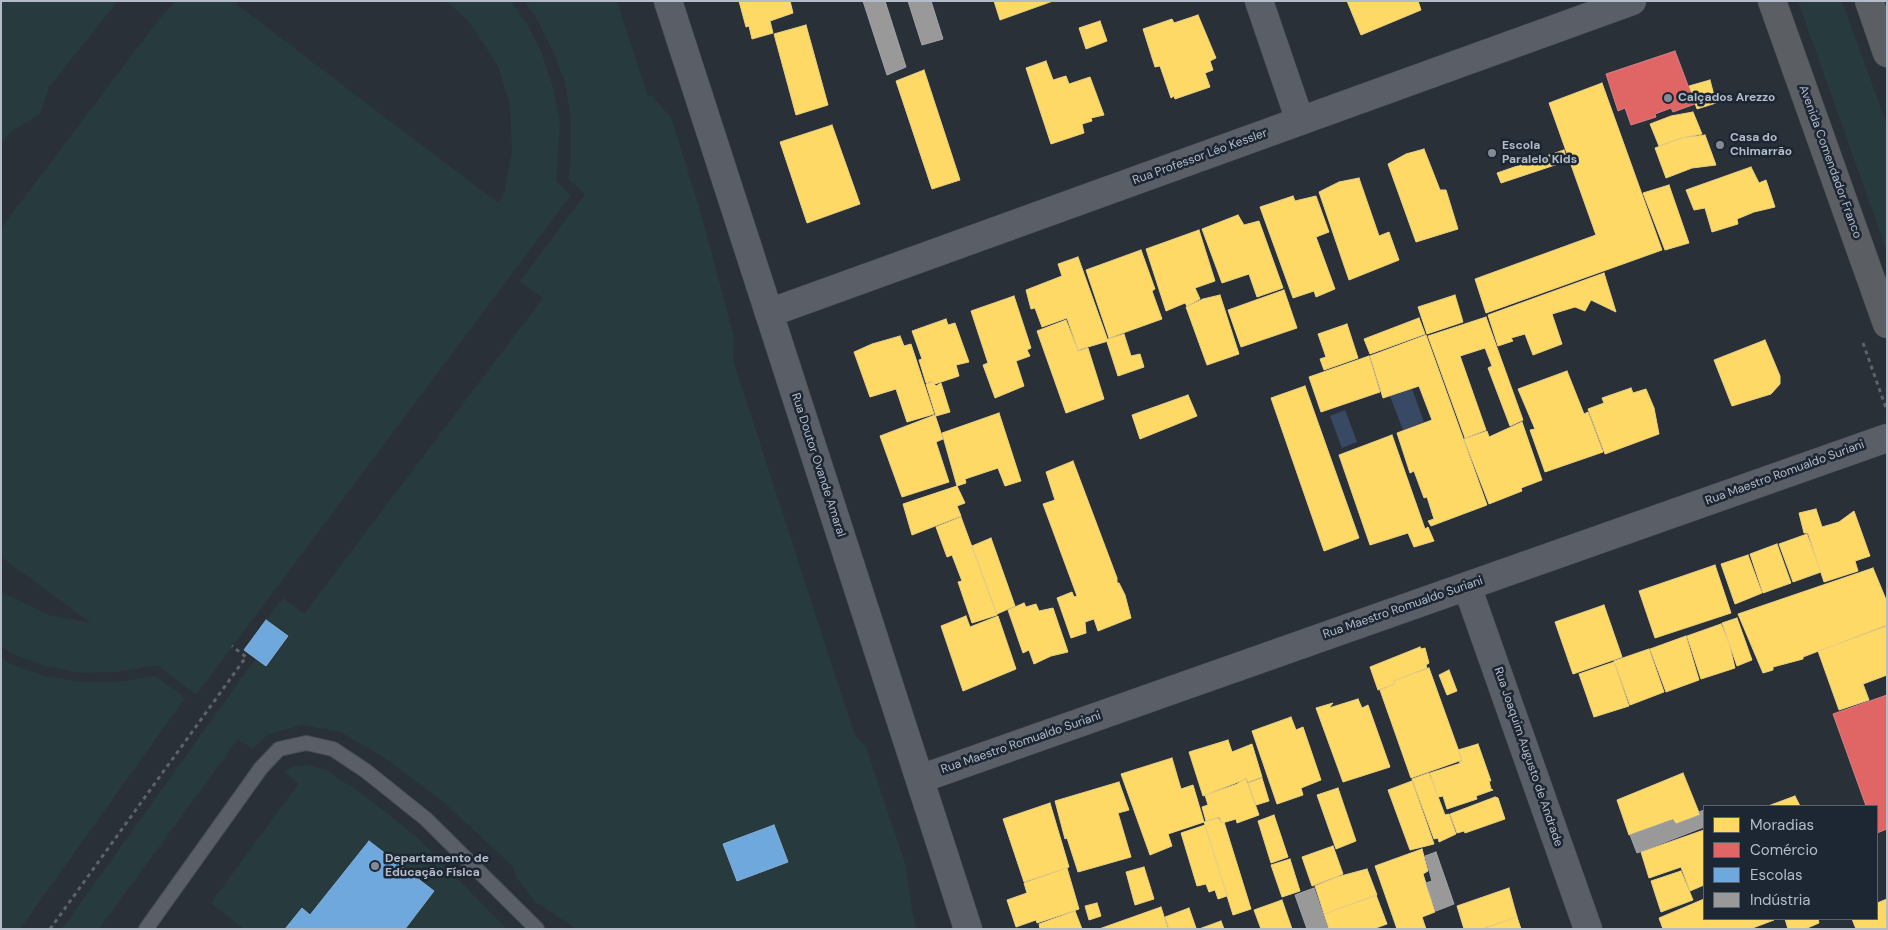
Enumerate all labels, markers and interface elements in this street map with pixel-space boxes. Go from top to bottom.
street label: Avenida Comendador Franco [1796,83,1864,241]
place label: Calçados Arezzo [1678,91,1775,105]
marker: Calçados Arezzo [1662,92,1674,104]
street label: Rua Professor Léo Kessler [1131,126,1269,188]
place label: Casa do Chimarrão [1730,131,1792,159]
place label: Escola Paralelo Kids [1502,139,1577,167]
marker: Casa do Chimarrão [1714,139,1726,151]
marker: Escola Paralelo Kids [1486,147,1498,159]
street label: Rua Doutor Ovande Amaral [788,391,848,539]
street label: Rua Maestro Romualdo Suriani [1704,437,1866,509]
street label: Rua Maestro Romualdo Suriani [1321,574,1485,642]
street label: Rua Joaquim Augusto de Andrade [1490,665,1566,849]
street label: Rua Maestro Romualdo Suriani [939,709,1103,777]
legend [1703,805,1878,920]
text: Moradias [1750,815,1814,835]
text: Comércio [1750,840,1818,860]
place label: Departamento de Educação Física [385,852,489,880]
marker: Departamento de Educação Física [369,860,381,872]
text: Escolas [1750,865,1803,885]
text: Indústria [1750,890,1811,910]

